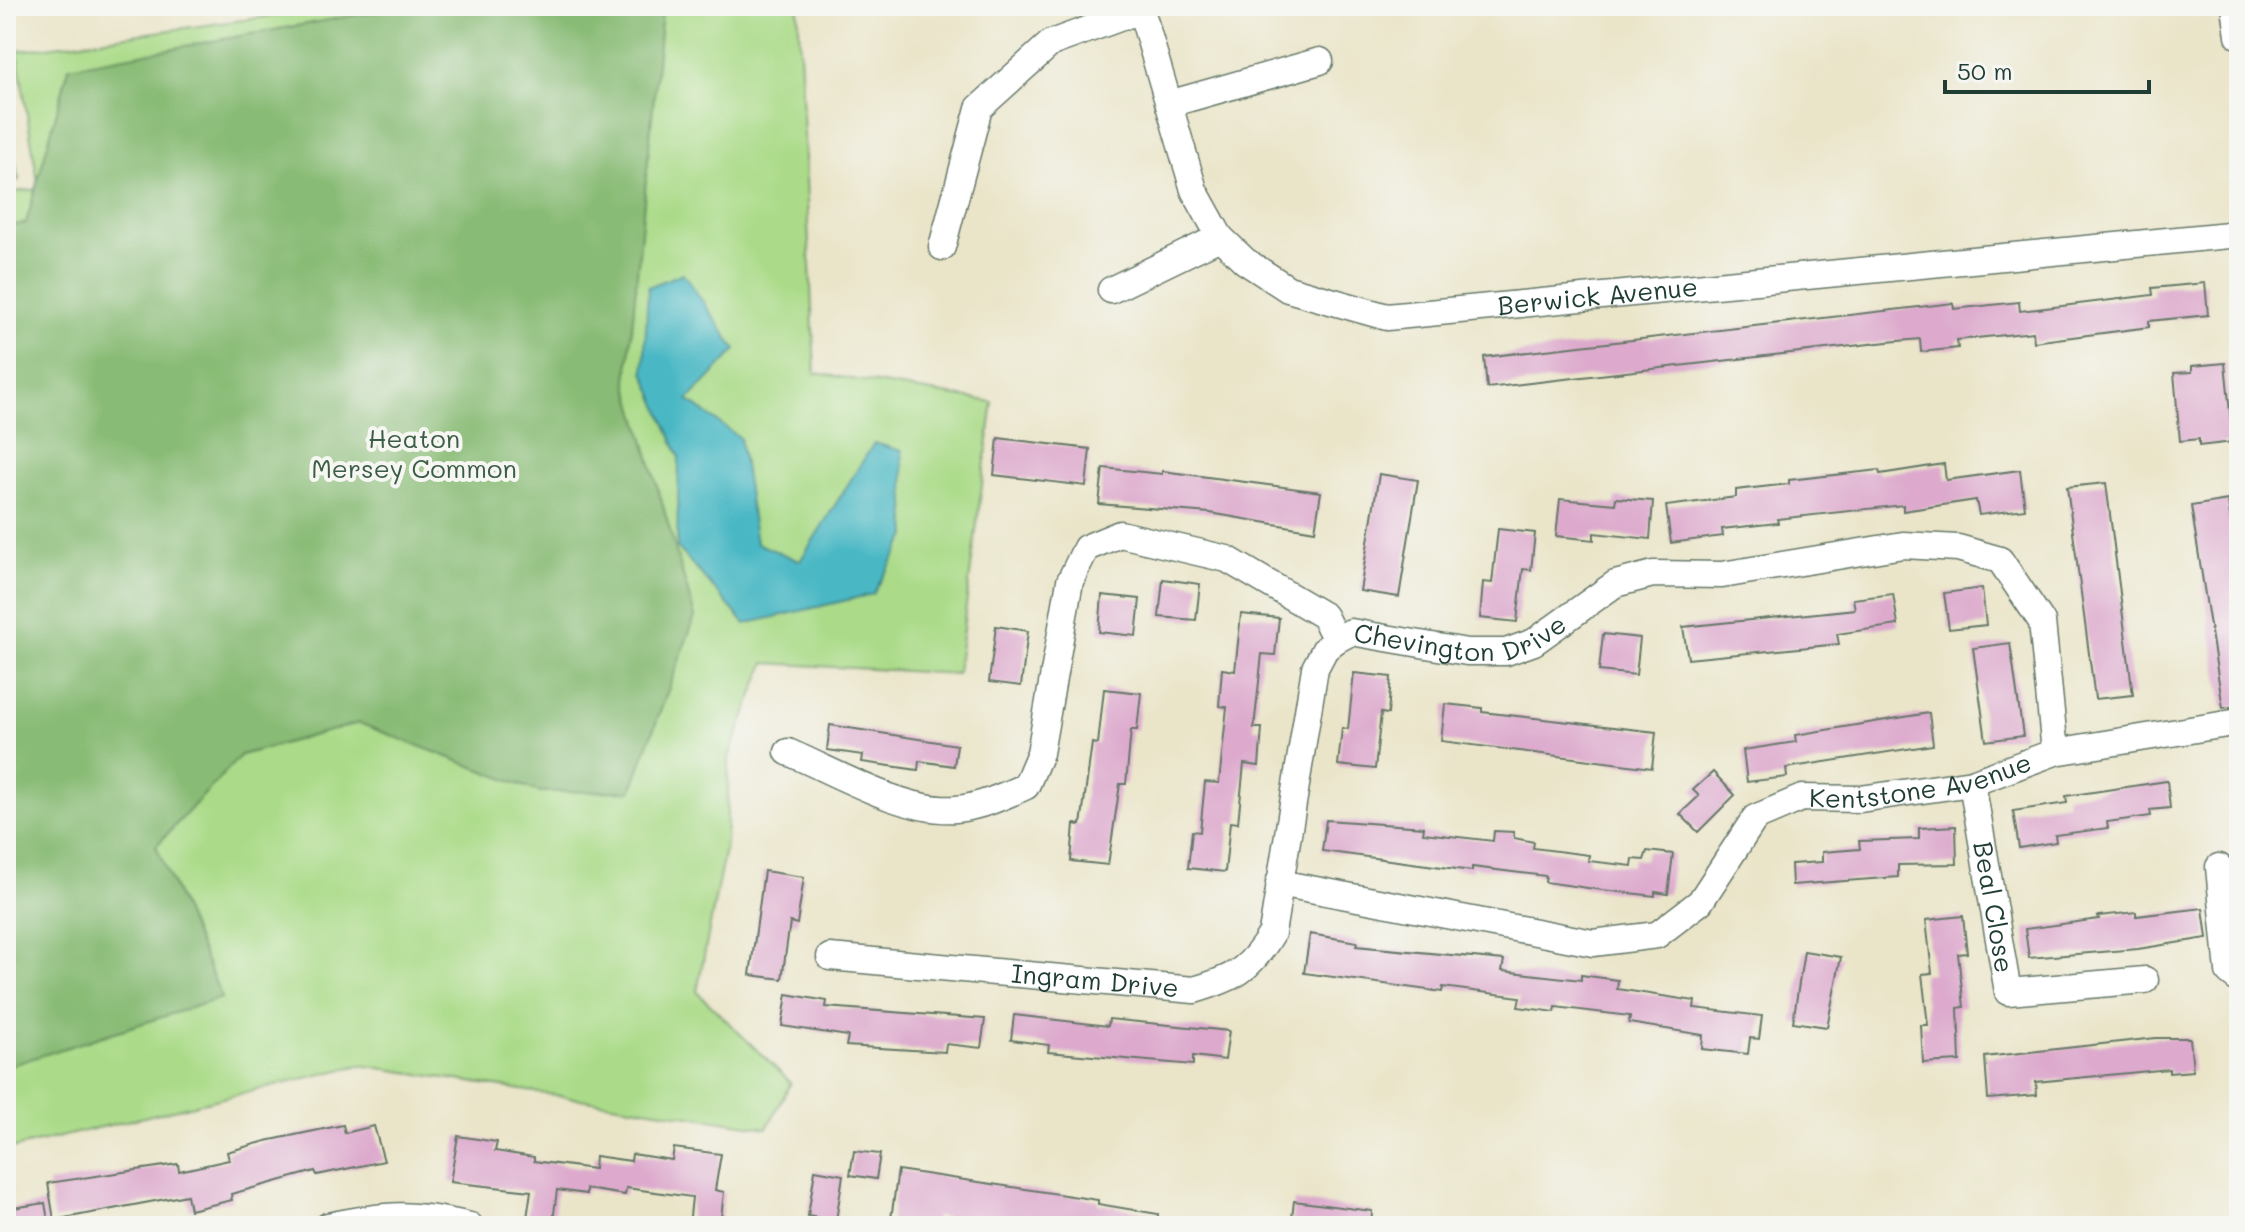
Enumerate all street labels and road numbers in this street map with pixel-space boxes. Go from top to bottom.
street label: Berwick Avenue [1496,269,1699,322]
street label: Chevington Drive [1351,607,1572,668]
street label: Kentstone Avenue [1809,744,2036,815]
street label: Beal Close [1966,839,2022,975]
street label: Ingram Drive [1010,956,1180,1005]

